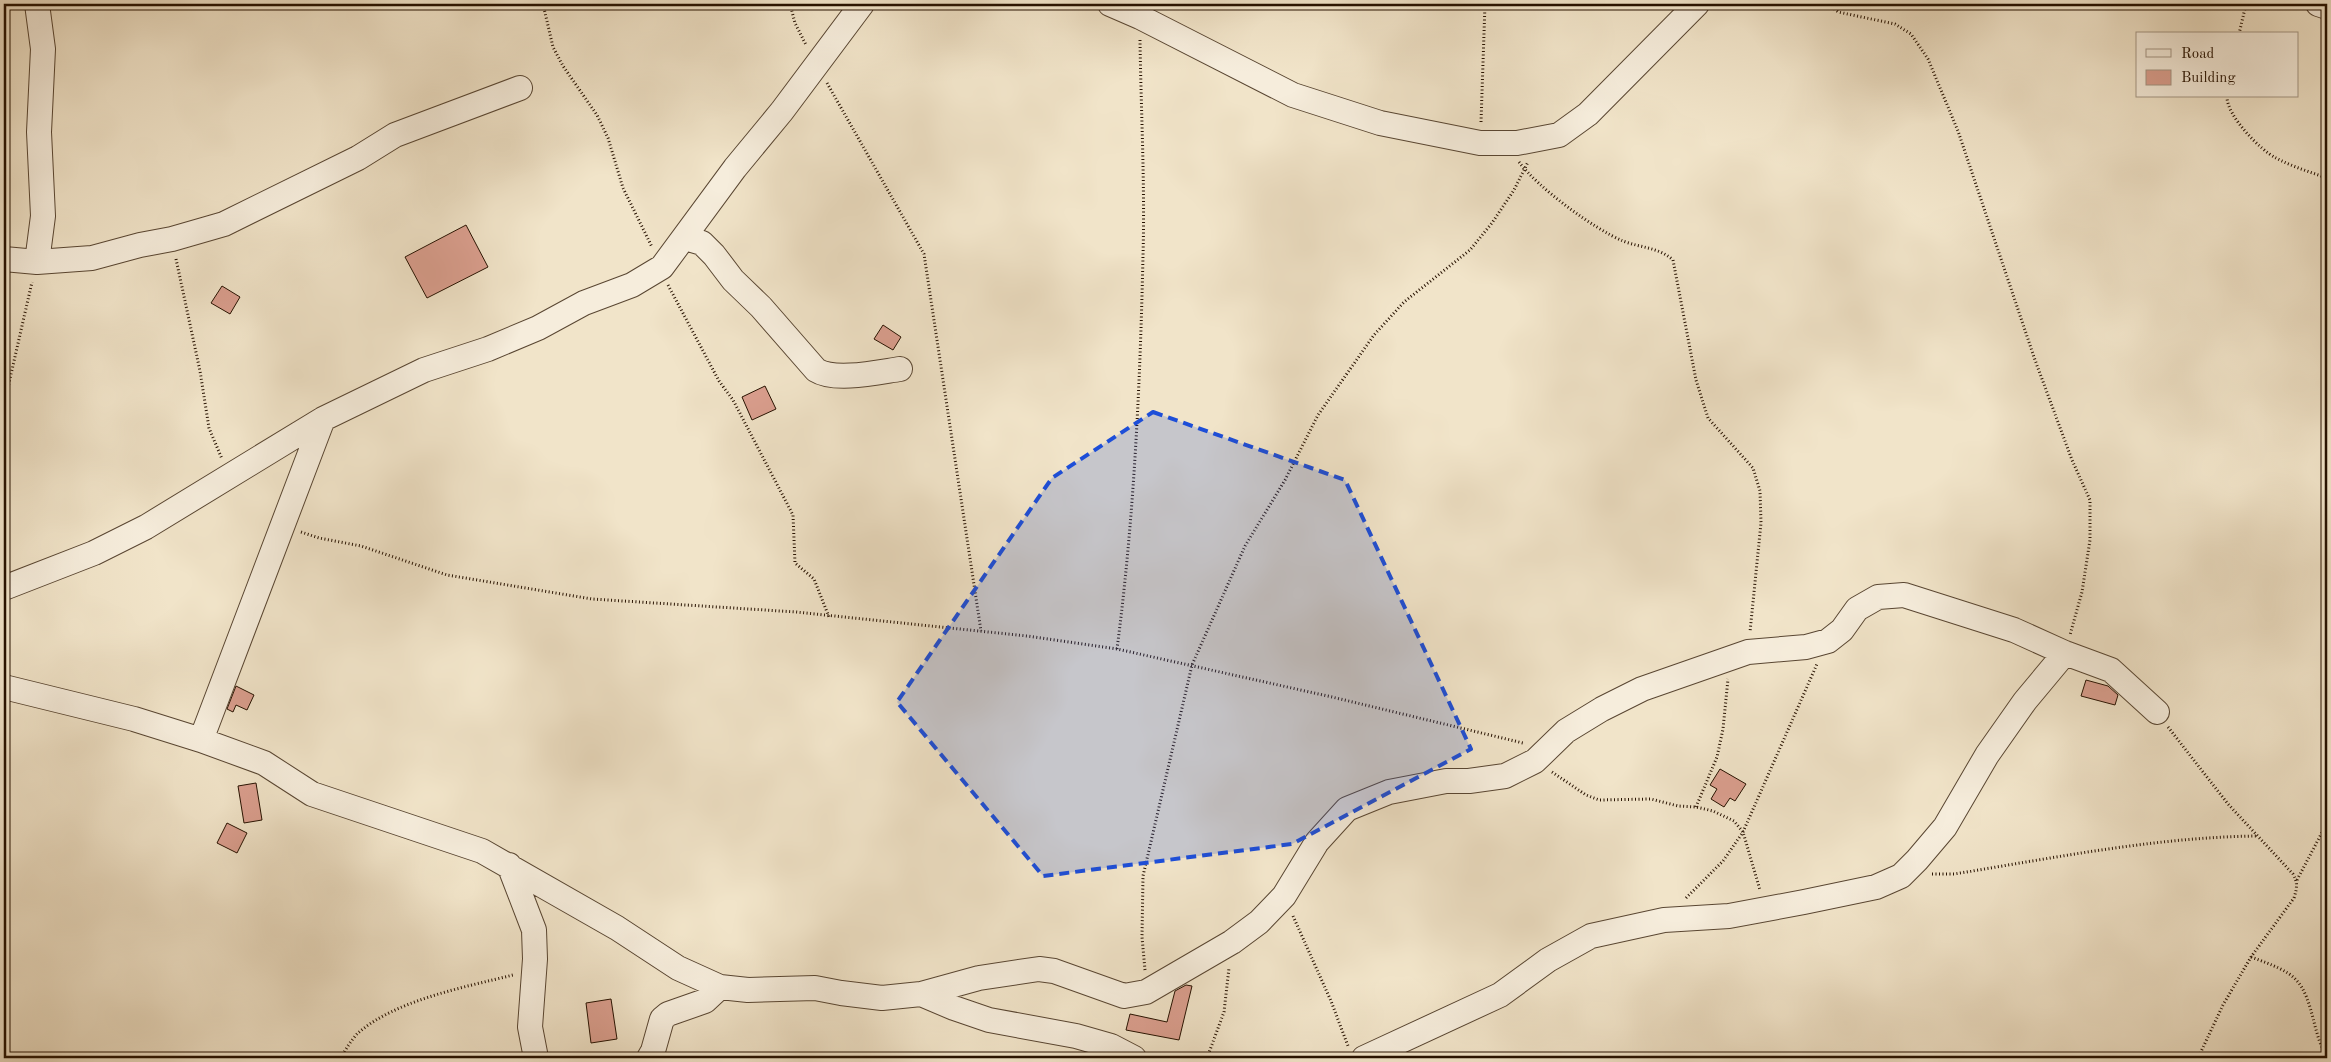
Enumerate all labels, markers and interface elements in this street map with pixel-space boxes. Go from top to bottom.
legend [2136,32,2298,98]
text: Road [2181,47,2215,62]
text: Building [2181,71,2236,86]

